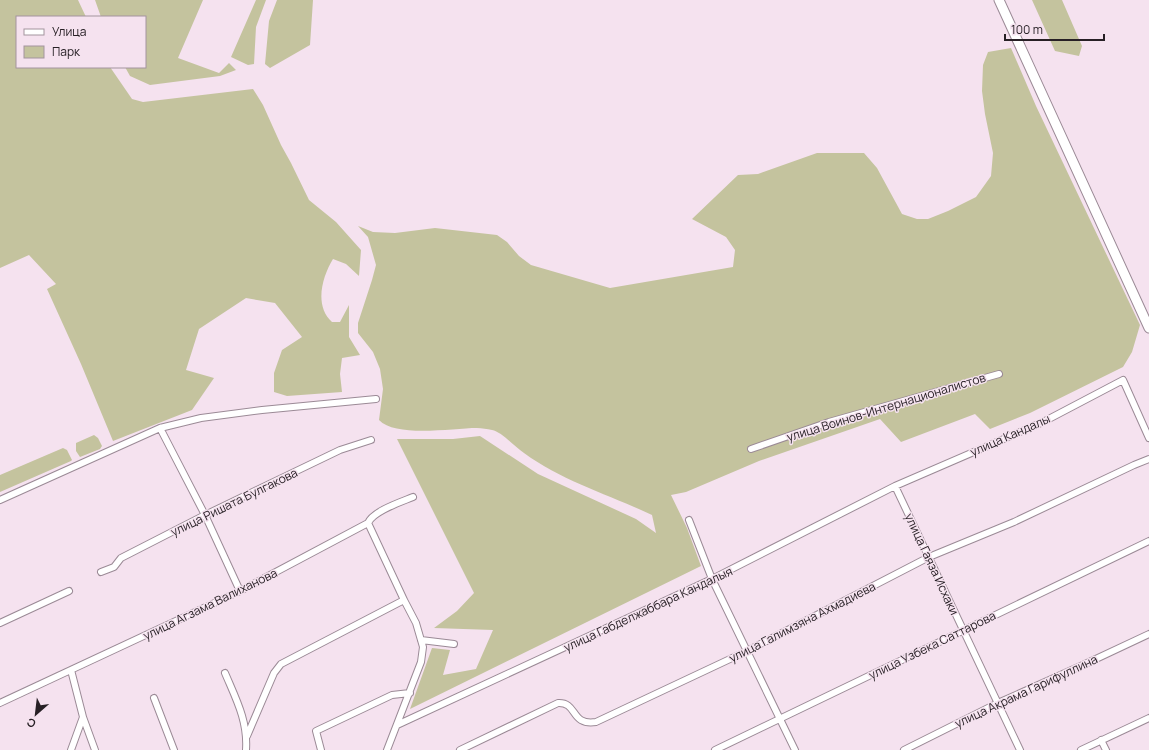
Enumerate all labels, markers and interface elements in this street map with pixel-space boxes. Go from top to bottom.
legend [16,16,146,68]
scale bar [1005,16,1104,42]
text: 100 m [1011,21,1043,38]
text: Улица [52,23,86,40]
text: Парк [52,43,81,60]
street label: улица Воинов-Интернационалистов [784,368,988,445]
street label: улица Кандалы [967,410,1053,460]
street label: улица Ришата Булгакова [168,464,300,540]
street label: улица Гаяза Исхаки [901,510,963,618]
street label: улица Габделжаббара Кандалыя [561,562,735,656]
street label: улица Агзама Валиханова [140,564,280,644]
street label: улица Галимзяна Ахмадиева [726,578,878,666]
street label: улица Узбека Саттарова [866,607,998,683]
street label: улица Акрама Гарифуллина [952,650,1100,732]
north arrow [16,694,56,734]
text: С [24,715,38,732]

